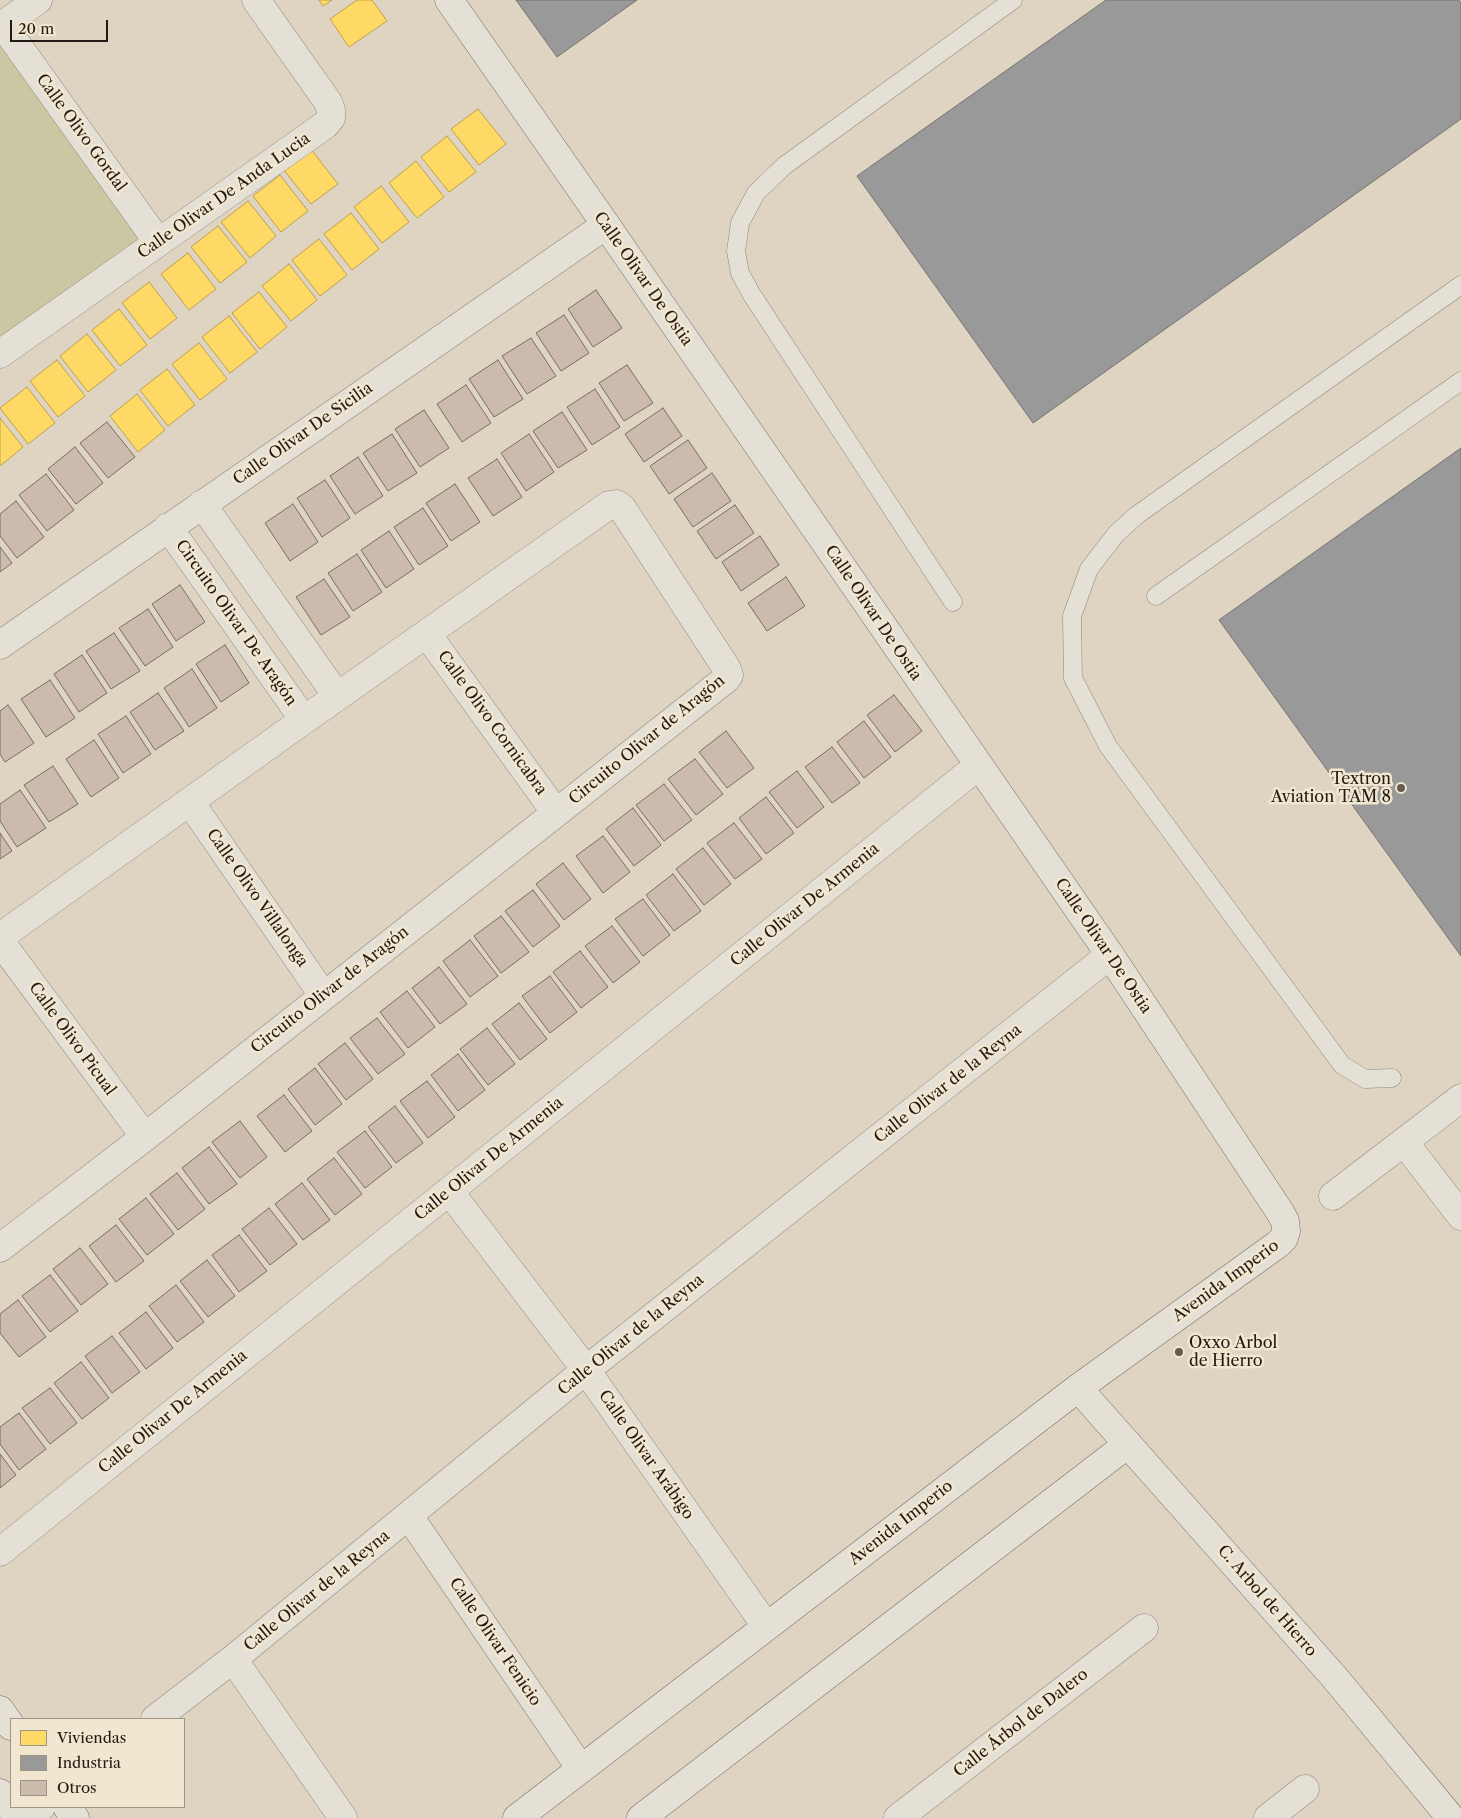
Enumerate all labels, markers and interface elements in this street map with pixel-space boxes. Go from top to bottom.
scale bar [12,10,110,42]
text: 20 m [18,19,54,38]
street label: Calle Olivo Gordal [32,70,130,196]
street label: Calle Olivar De Anda Lucia [134,129,314,263]
street label: Calle Olivar De Ostia [590,208,696,350]
street label: Calle Olivar De Sicilia [230,379,376,489]
street label: Circuito Olivar De Aragón [171,536,301,710]
street label: Calle Olivar De Ostia [821,542,925,684]
street label: Calle Olivo Cornicabra [433,647,551,799]
street label: Circuito Olivar de Aragón [565,671,729,809]
place label: Textron Aviation TAM 8 [1271,769,1391,807]
marker: Textron Aviation TAM 8 [1395,782,1407,794]
street label: Calle Olivo Villalonga [202,825,312,971]
street label: Calle Olivar De Armenia [727,839,883,971]
street label: Calle Olivar De Ostia [1051,875,1155,1017]
street label: Circuito Olivar de Aragón [247,922,413,1058]
street label: Calle Olivo Picual [24,979,120,1099]
street label: Calle Olivar de la Reyna [870,1020,1026,1148]
street label: Calle Olivar De Armenia [411,1093,567,1225]
street label: Avenida Imperio [1169,1236,1283,1326]
street label: Calle Olivar de la Reyna [554,1270,708,1400]
place label: Oxxo Arbol de Hierro [1189,1333,1277,1371]
street label: Calle Olivar De Armenia [95,1346,251,1478]
marker: Oxxo Arbol de Hierro [1173,1346,1185,1358]
street label: Calle Olivar Arábigo [594,1387,698,1523]
street label: Avenida Imperio [845,1476,957,1570]
street label: Calle Olivar de la Reyna [240,1526,394,1656]
street label: C. Arbol de Hierro [1213,1541,1321,1661]
street label: Calle Olivar Fenicio [445,1574,545,1710]
street label: Calle Árbol de Dalero [950,1665,1092,1781]
legend [10,1718,185,1808]
text: Viviendas [57,1728,126,1747]
text: Industria [57,1753,121,1772]
text: Otros [57,1778,97,1797]

